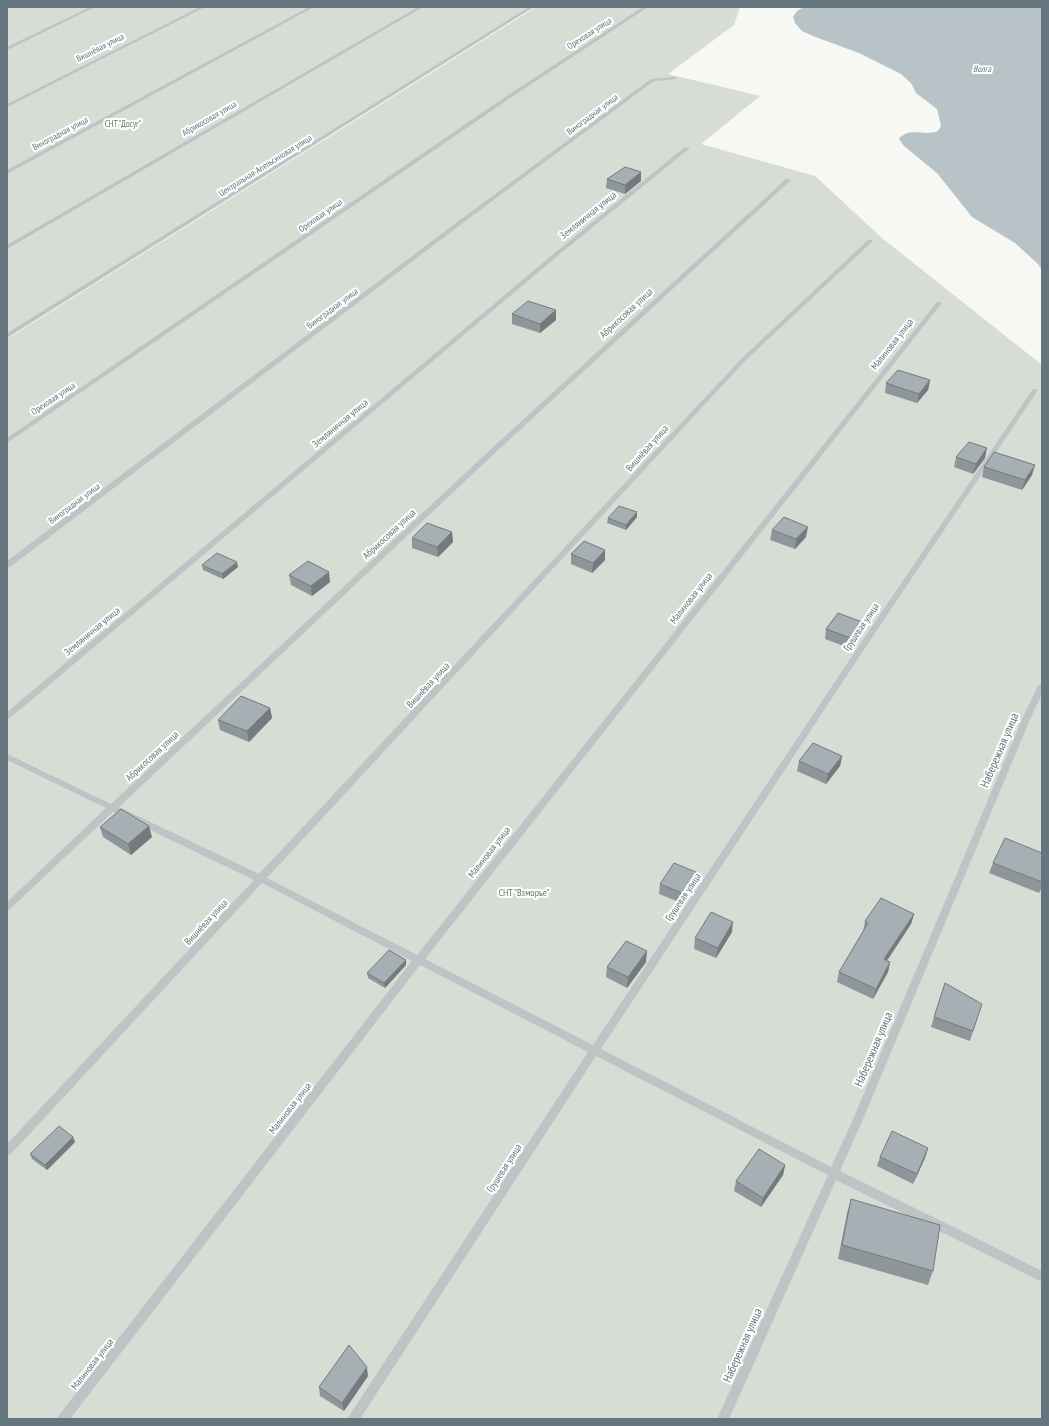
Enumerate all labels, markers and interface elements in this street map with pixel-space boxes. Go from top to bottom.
street label: Ореховая улица [565,14,614,51]
street label: Вишнёвая улица [74,30,126,64]
water label: Волга [973,63,991,74]
street label: Виноградная улица [564,91,620,137]
street label: Абрикосовая улица [180,98,239,138]
street label: Виноградная улица [30,114,90,152]
park label: СНТ "Досуг" [105,118,142,129]
street label: Центральная-Апельсиновая улица [216,132,314,198]
street label: Земляничная улица [557,188,619,242]
street label: Ореховая улица [296,196,344,234]
street label: Виноградная улица [304,285,360,331]
street label: Абрикосовая улица [597,285,655,341]
street label: Малиновая улица [868,316,916,372]
street label: Ореховая улица [29,379,78,417]
street label: Земляничная улица [309,396,371,450]
street label: Вишнёвая улица [623,422,671,474]
street label: Виноградная улица [46,480,102,526]
street label: Абрикосовая улица [360,506,418,562]
street label: Малиновая улица [667,570,715,626]
street label: Грушевая улица [840,600,882,654]
street label: Земляничная улица [61,604,123,658]
street label: Вишнёвая улица [403,659,453,711]
street label: Набережная улица [977,710,1022,790]
street label: Абрикосовая улица [123,728,181,784]
street label: Малиновая улица [465,824,513,880]
street label: Грушевая улица [662,870,704,924]
park label: СНТ "Взморье" [498,886,550,899]
street label: Вишнёвая улица [181,896,231,948]
street label: Набережная улица [851,1009,896,1089]
street label: Малиновая улица [266,1080,314,1136]
street label: Грушевая улица [484,1141,524,1195]
street label: Набережная улица [719,1305,765,1384]
street label: Малиновая улица [68,1336,116,1392]

